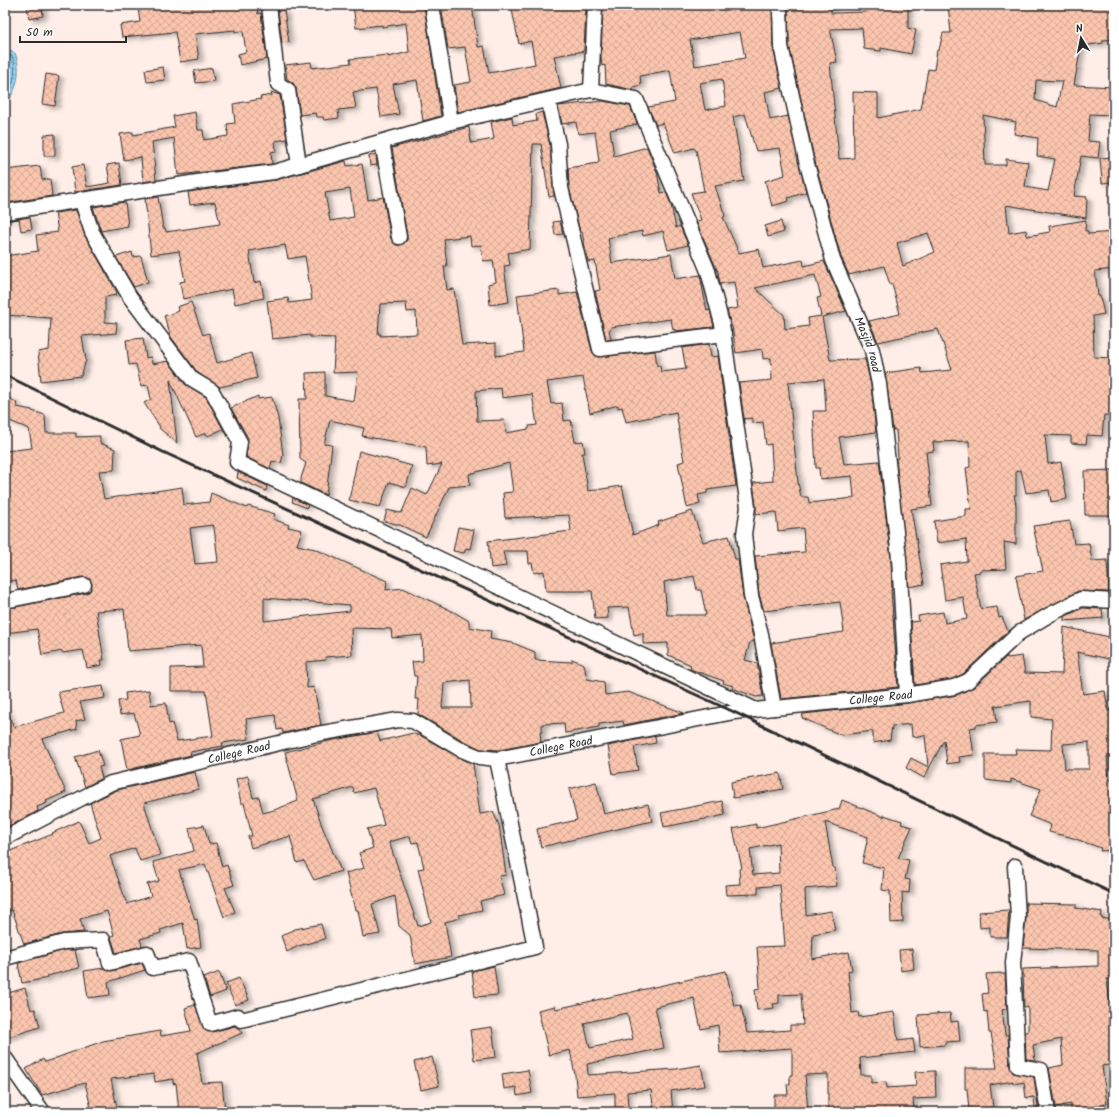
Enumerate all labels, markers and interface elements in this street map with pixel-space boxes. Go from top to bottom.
scale bar [20,18,126,44]
north arrow [1061,18,1101,58]
text: N [1074,20,1084,39]
text: 50 m [26,23,53,42]
street label: Masjid road [849,314,886,375]
street label: College Road [848,685,915,710]
street label: College Road [528,731,595,762]
street label: College Road [206,736,273,769]

